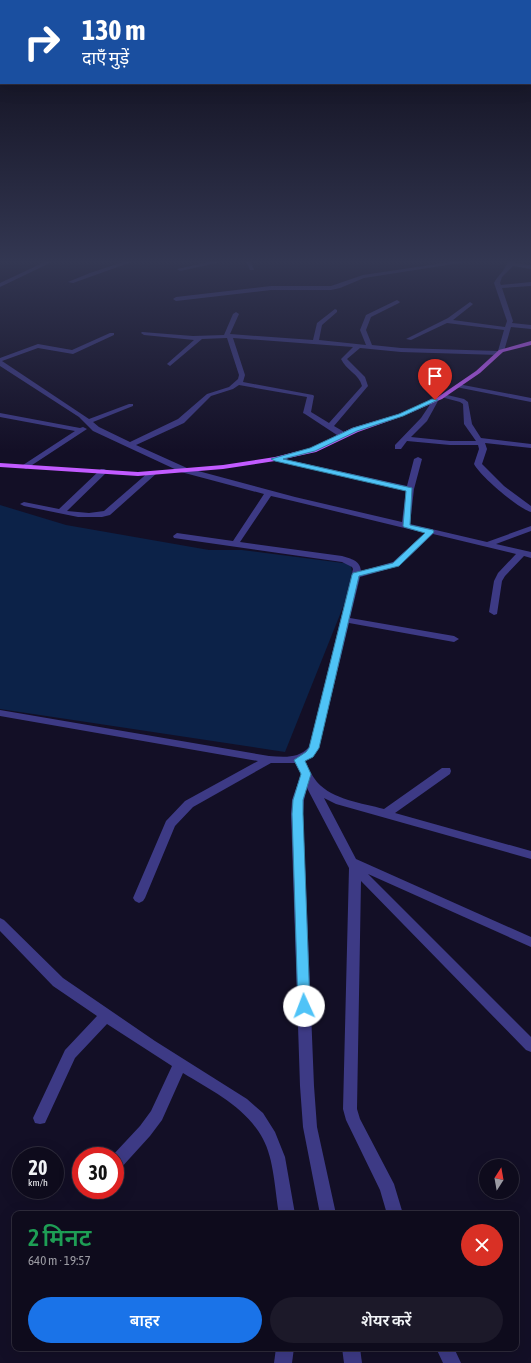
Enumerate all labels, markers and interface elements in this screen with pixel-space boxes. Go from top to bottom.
text: 130 m [82,14,145,46]
icon: right [16,16,68,68]
text: दाएँ मुड़ें [82,47,129,68]
pin [418,359,452,400]
icon: arrive [424,365,446,387]
position arrow [283,985,325,1027]
speed limit sign: 30 [72,1147,124,1199]
text: 20 [29,1156,47,1179]
north arrow [479,1159,519,1199]
map controls [479,1159,519,1199]
text: km/h [28,1177,48,1188]
text: 2 मिनट [28,1224,91,1251]
button: close [461,1224,503,1266]
text: 640 m · 19:57 [28,1253,91,1268]
button: बाहर [28,1297,262,1343]
button: शेयर करें [270,1297,503,1343]

